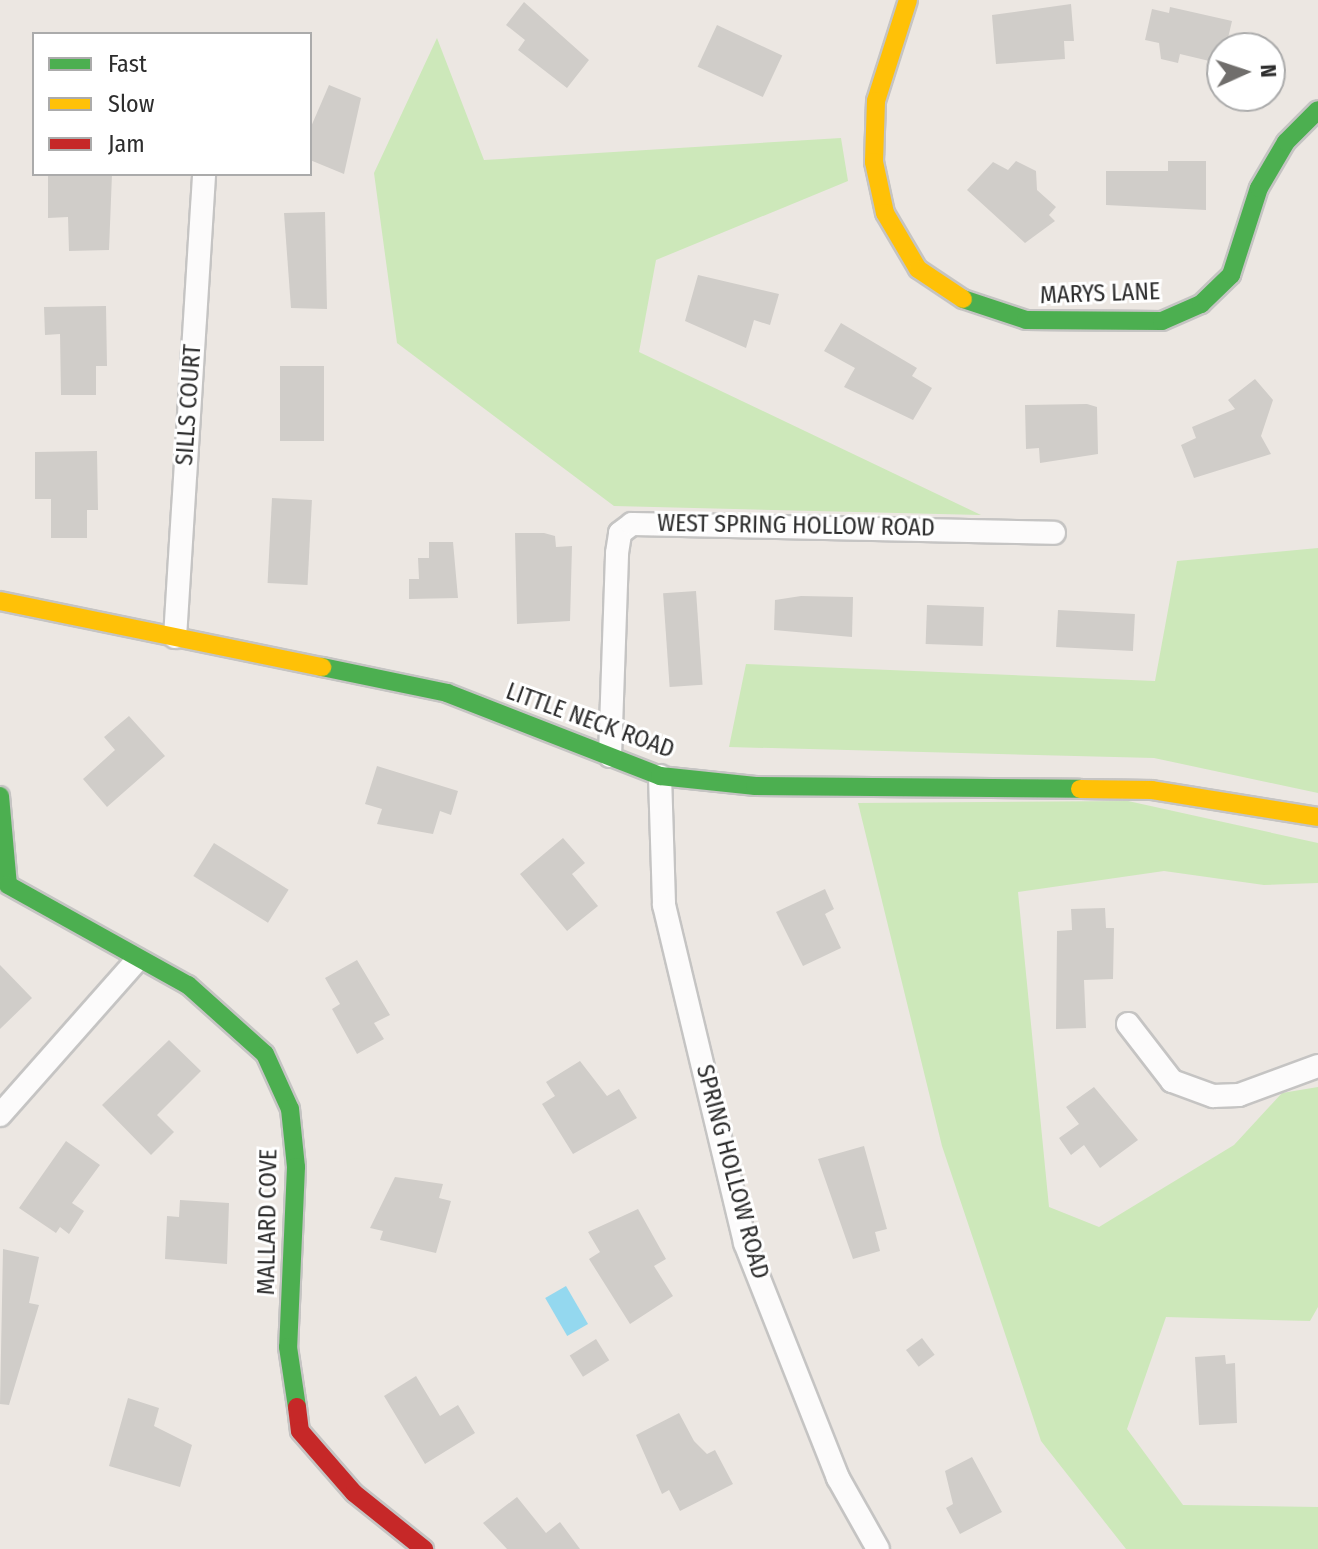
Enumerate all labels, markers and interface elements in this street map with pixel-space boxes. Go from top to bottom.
legend [32,32,312,176]
north arrow [1206,32,1286,112]
text: Fast [108,50,147,78]
text: N [1255,64,1282,78]
text: Slow [108,90,154,118]
text: Jam [108,130,145,158]
street label: MARYS LANE [1039,278,1161,310]
street label: SILLS COURT [170,344,208,466]
street label: WEST SPRING HOLLOW ROAD [657,509,935,543]
street label: LITTLE NECK ROAD [502,677,678,765]
street label: SPRING HOLLOW ROAD [690,1062,774,1282]
street label: MALLARD COVE [252,1149,284,1295]

